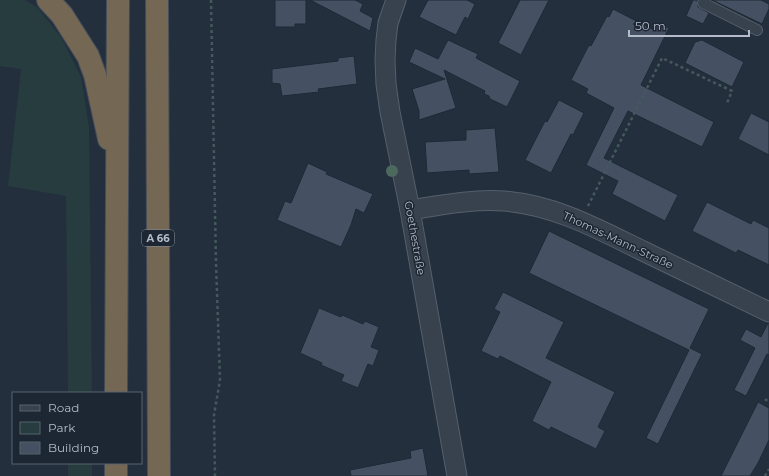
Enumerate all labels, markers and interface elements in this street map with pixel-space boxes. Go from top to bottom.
scale bar [629,12,749,38]
text: 50 m [635,18,666,33]
street label: Goethestraße [402,200,428,276]
street label: Thomas-Mann-Straße [561,208,676,272]
road number: A 66 [142,230,174,246]
legend [12,392,142,464]
text: Road [48,400,79,415]
text: Park [48,420,76,435]
text: Building [48,440,99,455]

